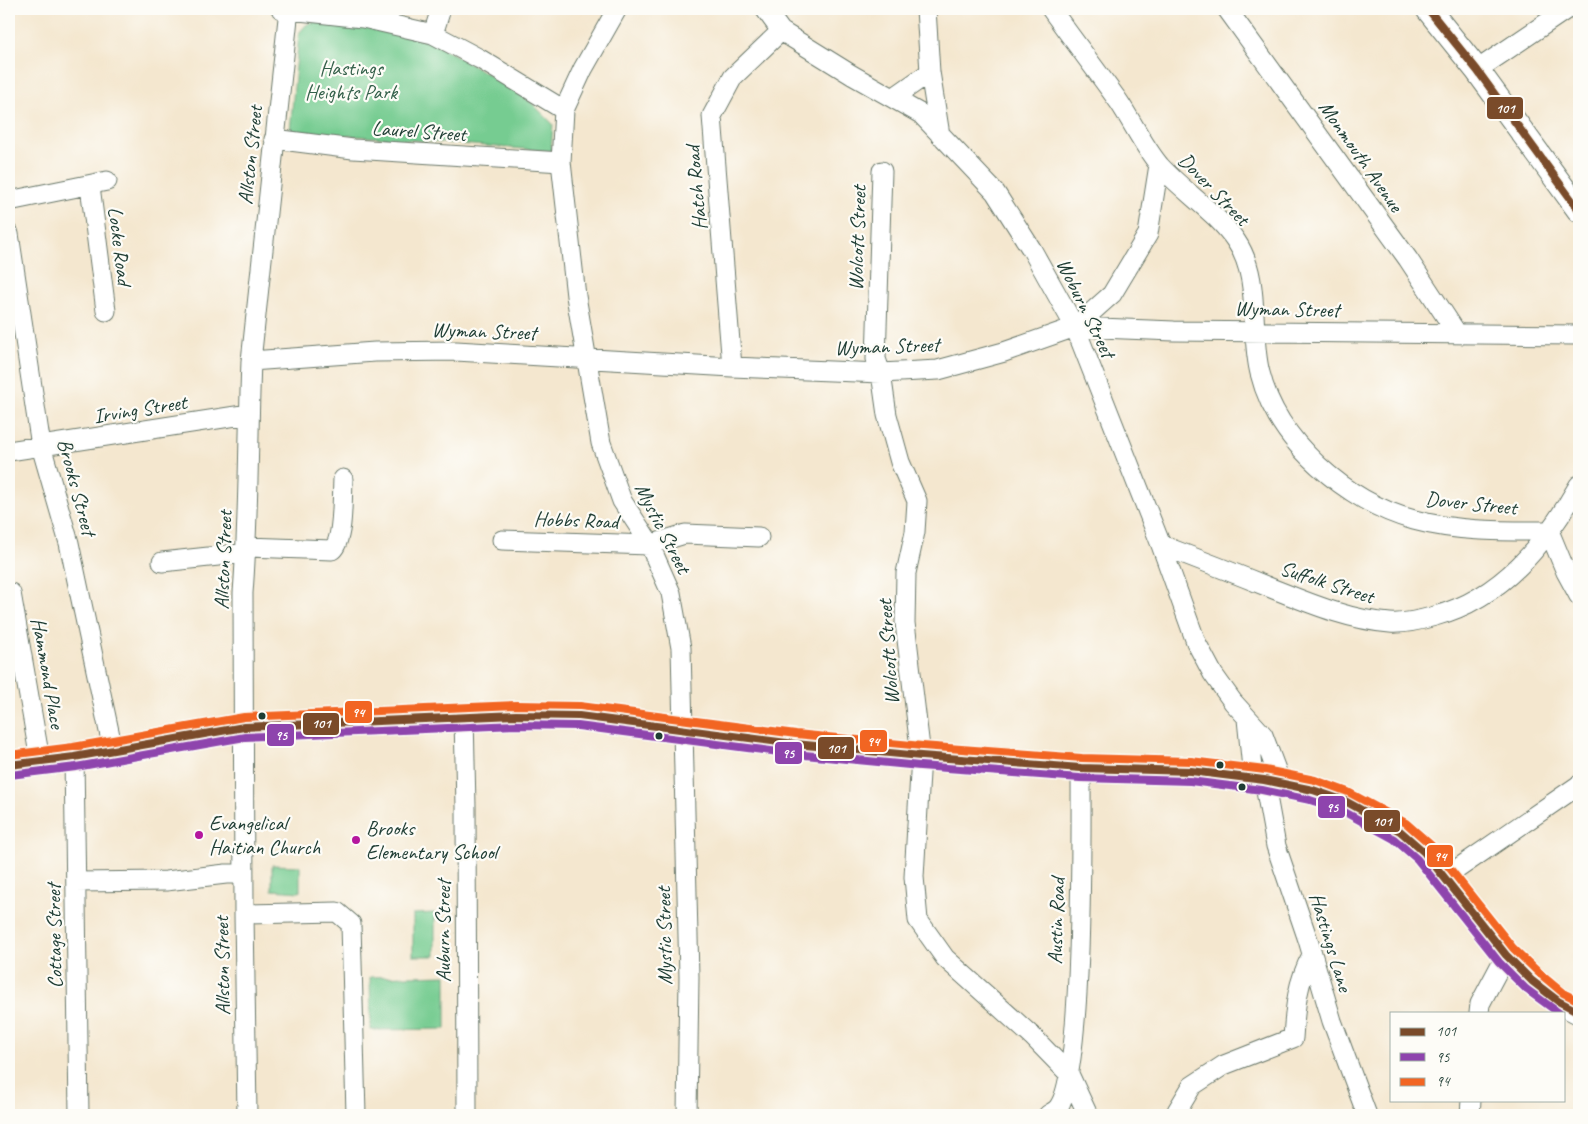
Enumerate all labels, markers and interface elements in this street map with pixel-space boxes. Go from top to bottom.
park label: Hastings Heights Park [305,55,398,105]
street label: Monmouth Avenue [1313,95,1410,218]
line badge: 101 [1486,96,1524,120]
text: 101 [1496,100,1516,117]
street label: Allston Street [232,102,268,206]
street label: Laurel Street [371,115,469,147]
street label: Hatch Road [679,141,713,231]
street label: Dover Street [1173,147,1257,232]
street label: Wolcott Street [842,183,872,291]
street label: Locke Road [102,205,138,289]
street label: Woburn Street [1051,254,1123,365]
street label: Wyman Street [1234,295,1343,323]
street label: Wyman Street [431,316,540,346]
street label: Wyman Street [834,331,943,361]
street label: Irving Street [92,388,190,429]
street label: Brooks Street [52,436,103,541]
street label: Mystic Street [629,478,698,579]
street label: Dover Street [1424,485,1520,521]
street label: Hobbs Road [533,506,622,535]
street label: Allston Street [208,508,238,610]
street label: Suffolk Street [1277,555,1379,610]
street label: Wolcott Street [871,597,905,705]
street label: Hammond Place [25,615,71,733]
line badge: 94 [344,700,373,724]
text: 94 [352,704,366,721]
unlabelled marker [257,711,267,721]
line badge: 101 [302,712,340,736]
text: 101 [312,715,332,732]
line badge: 95 [266,723,295,747]
text: 95 [275,727,289,744]
line badge: 94 [859,729,888,753]
unlabelled marker [654,731,664,741]
text: 94 [867,733,881,750]
line badge: 101 [817,736,855,760]
text: 101 [827,740,847,757]
line badge: 95 [774,741,803,765]
text: 95 [782,745,796,762]
unlabelled marker [1215,760,1225,770]
unlabelled marker [1237,782,1247,792]
line badge: 95 [1317,795,1346,819]
text: 95 [1326,799,1340,816]
line badge: 101 [1363,809,1401,833]
place label: Evangelical Haitian Church [209,810,321,860]
text: 101 [1373,813,1393,830]
place label: Brooks Elementary School [366,815,501,865]
marker: Evangelical Haitian Church [193,829,205,841]
marker: Brooks Elementary School [350,834,362,846]
line badge: 94 [1426,844,1454,868]
text: 94 [1434,848,1448,865]
street label: Austin Road [1041,874,1071,965]
street label: Auburn Street [430,877,456,982]
street label: Cottage Street [40,880,68,989]
street label: Mystic Street [650,885,678,985]
street label: Hastings Lane [1304,889,1359,997]
street label: Allston Street [208,914,236,1016]
legend [1390,1012,1566,1102]
text: 101 [1436,1022,1458,1041]
text: 95 [1436,1048,1451,1067]
text: 94 [1436,1072,1451,1091]

